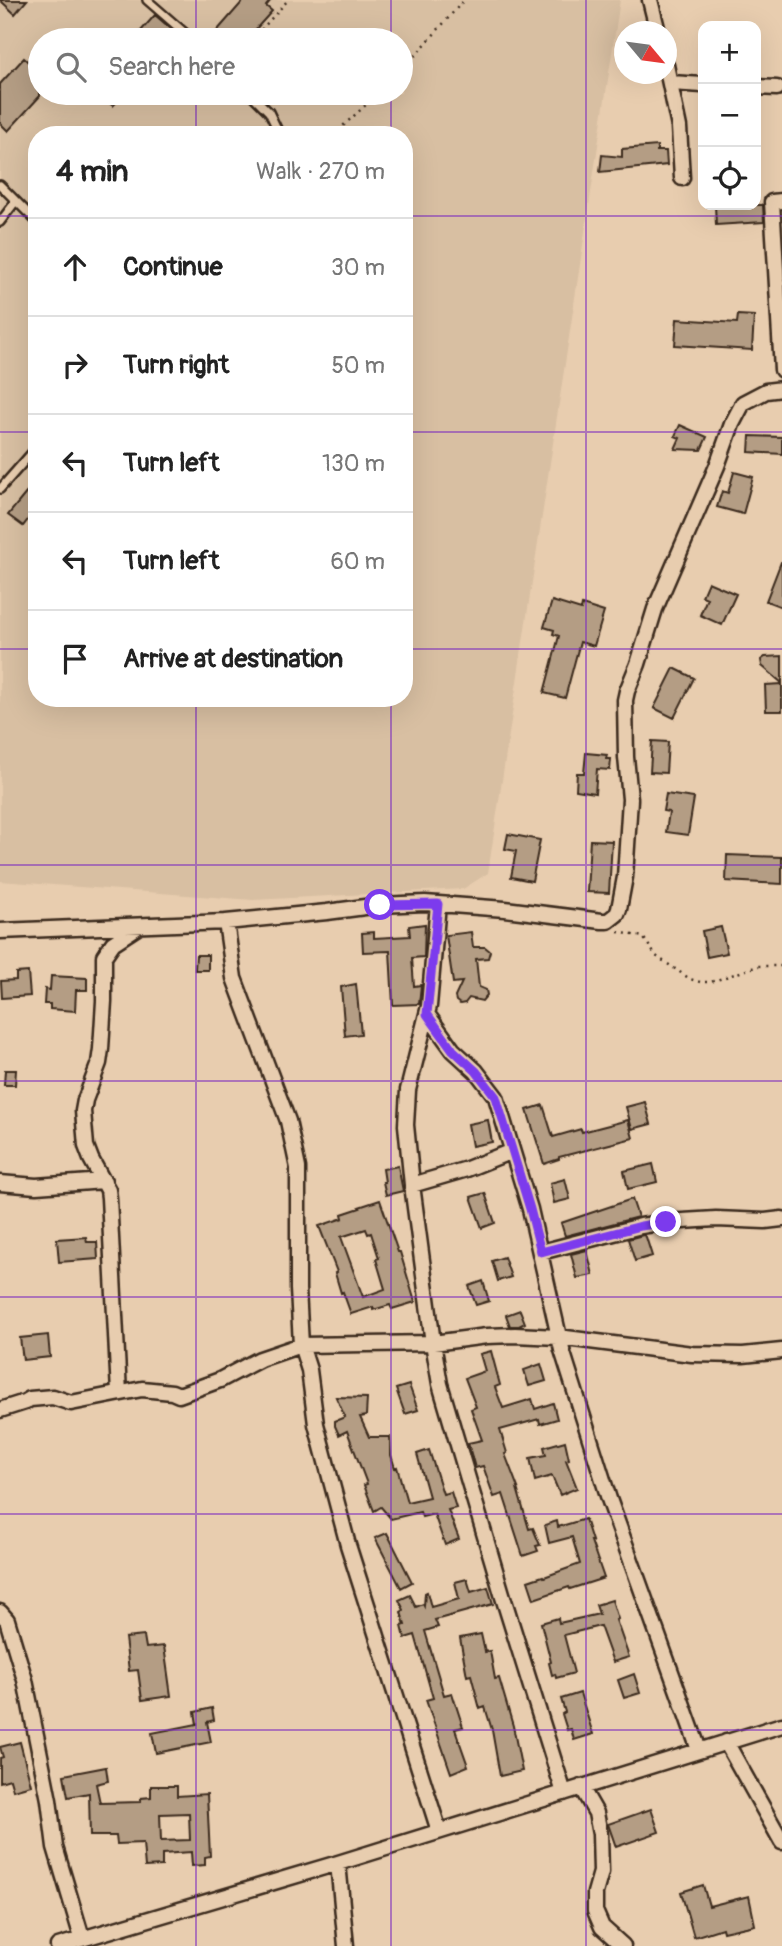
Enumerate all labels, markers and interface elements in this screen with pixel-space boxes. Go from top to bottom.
north arrow [614,21,677,84]
map controls [698,21,761,210]
button: + [698,21,761,84]
search box [28,28,413,105]
icon: search [52,48,90,86]
text: Search here [108,51,235,83]
button: − [698,84,761,147]
button: locate [698,147,761,210]
text: 4 min [56,153,129,190]
text: Walk · 270 m [256,157,385,186]
icon: ahead [56,248,94,286]
text: Continue [123,251,223,283]
text: 30 m [331,253,385,282]
icon: right [56,346,94,384]
text: Turn right [123,349,229,381]
text: 50 m [331,351,385,380]
icon: left [56,444,94,482]
text: Turn left [123,447,219,479]
text: 130 m [322,449,385,478]
icon: left [56,542,94,580]
text: Turn left [123,545,219,577]
text: 60 m [330,547,385,576]
icon: arrive [56,640,94,678]
text: Arrive at destination [123,643,343,675]
route start [364,889,395,920]
route end [650,1206,681,1237]

